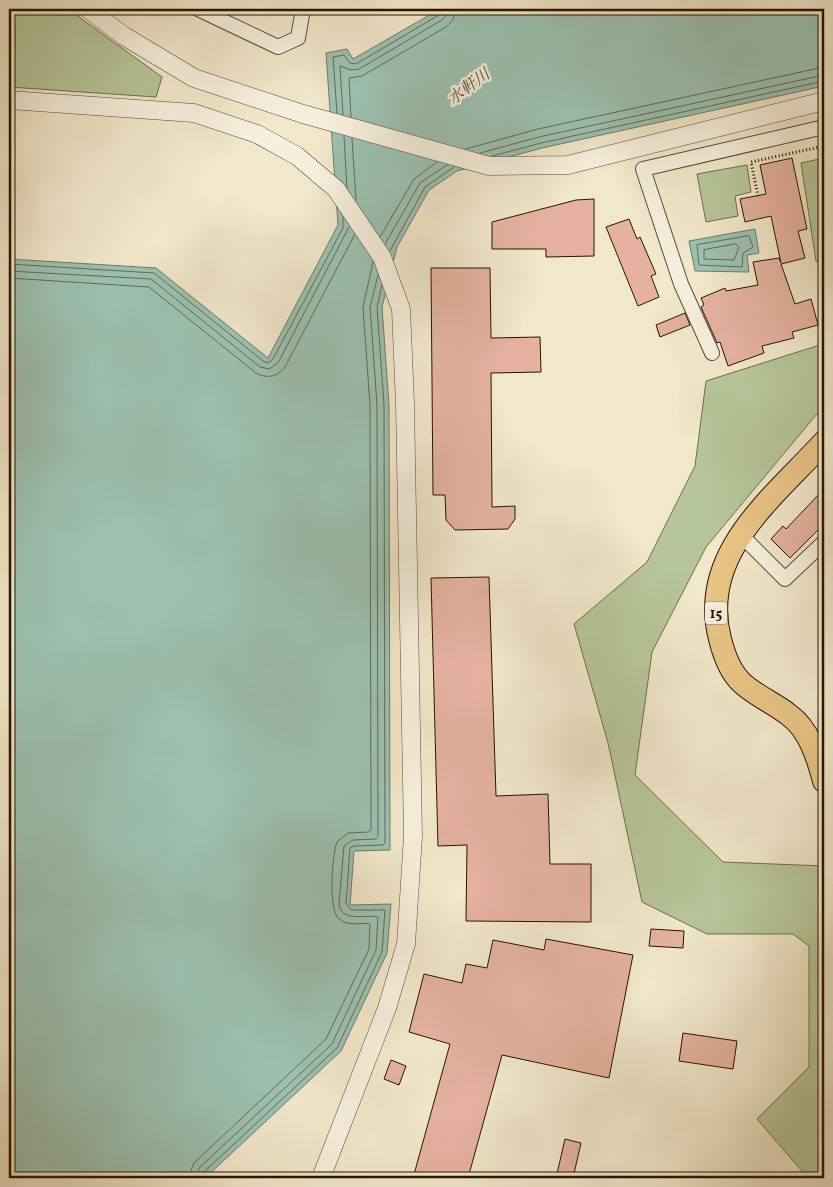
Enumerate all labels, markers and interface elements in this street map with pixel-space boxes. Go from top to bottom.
water label: 水軒川 [443,63,497,111]
road number: 15 [705,602,727,624]

